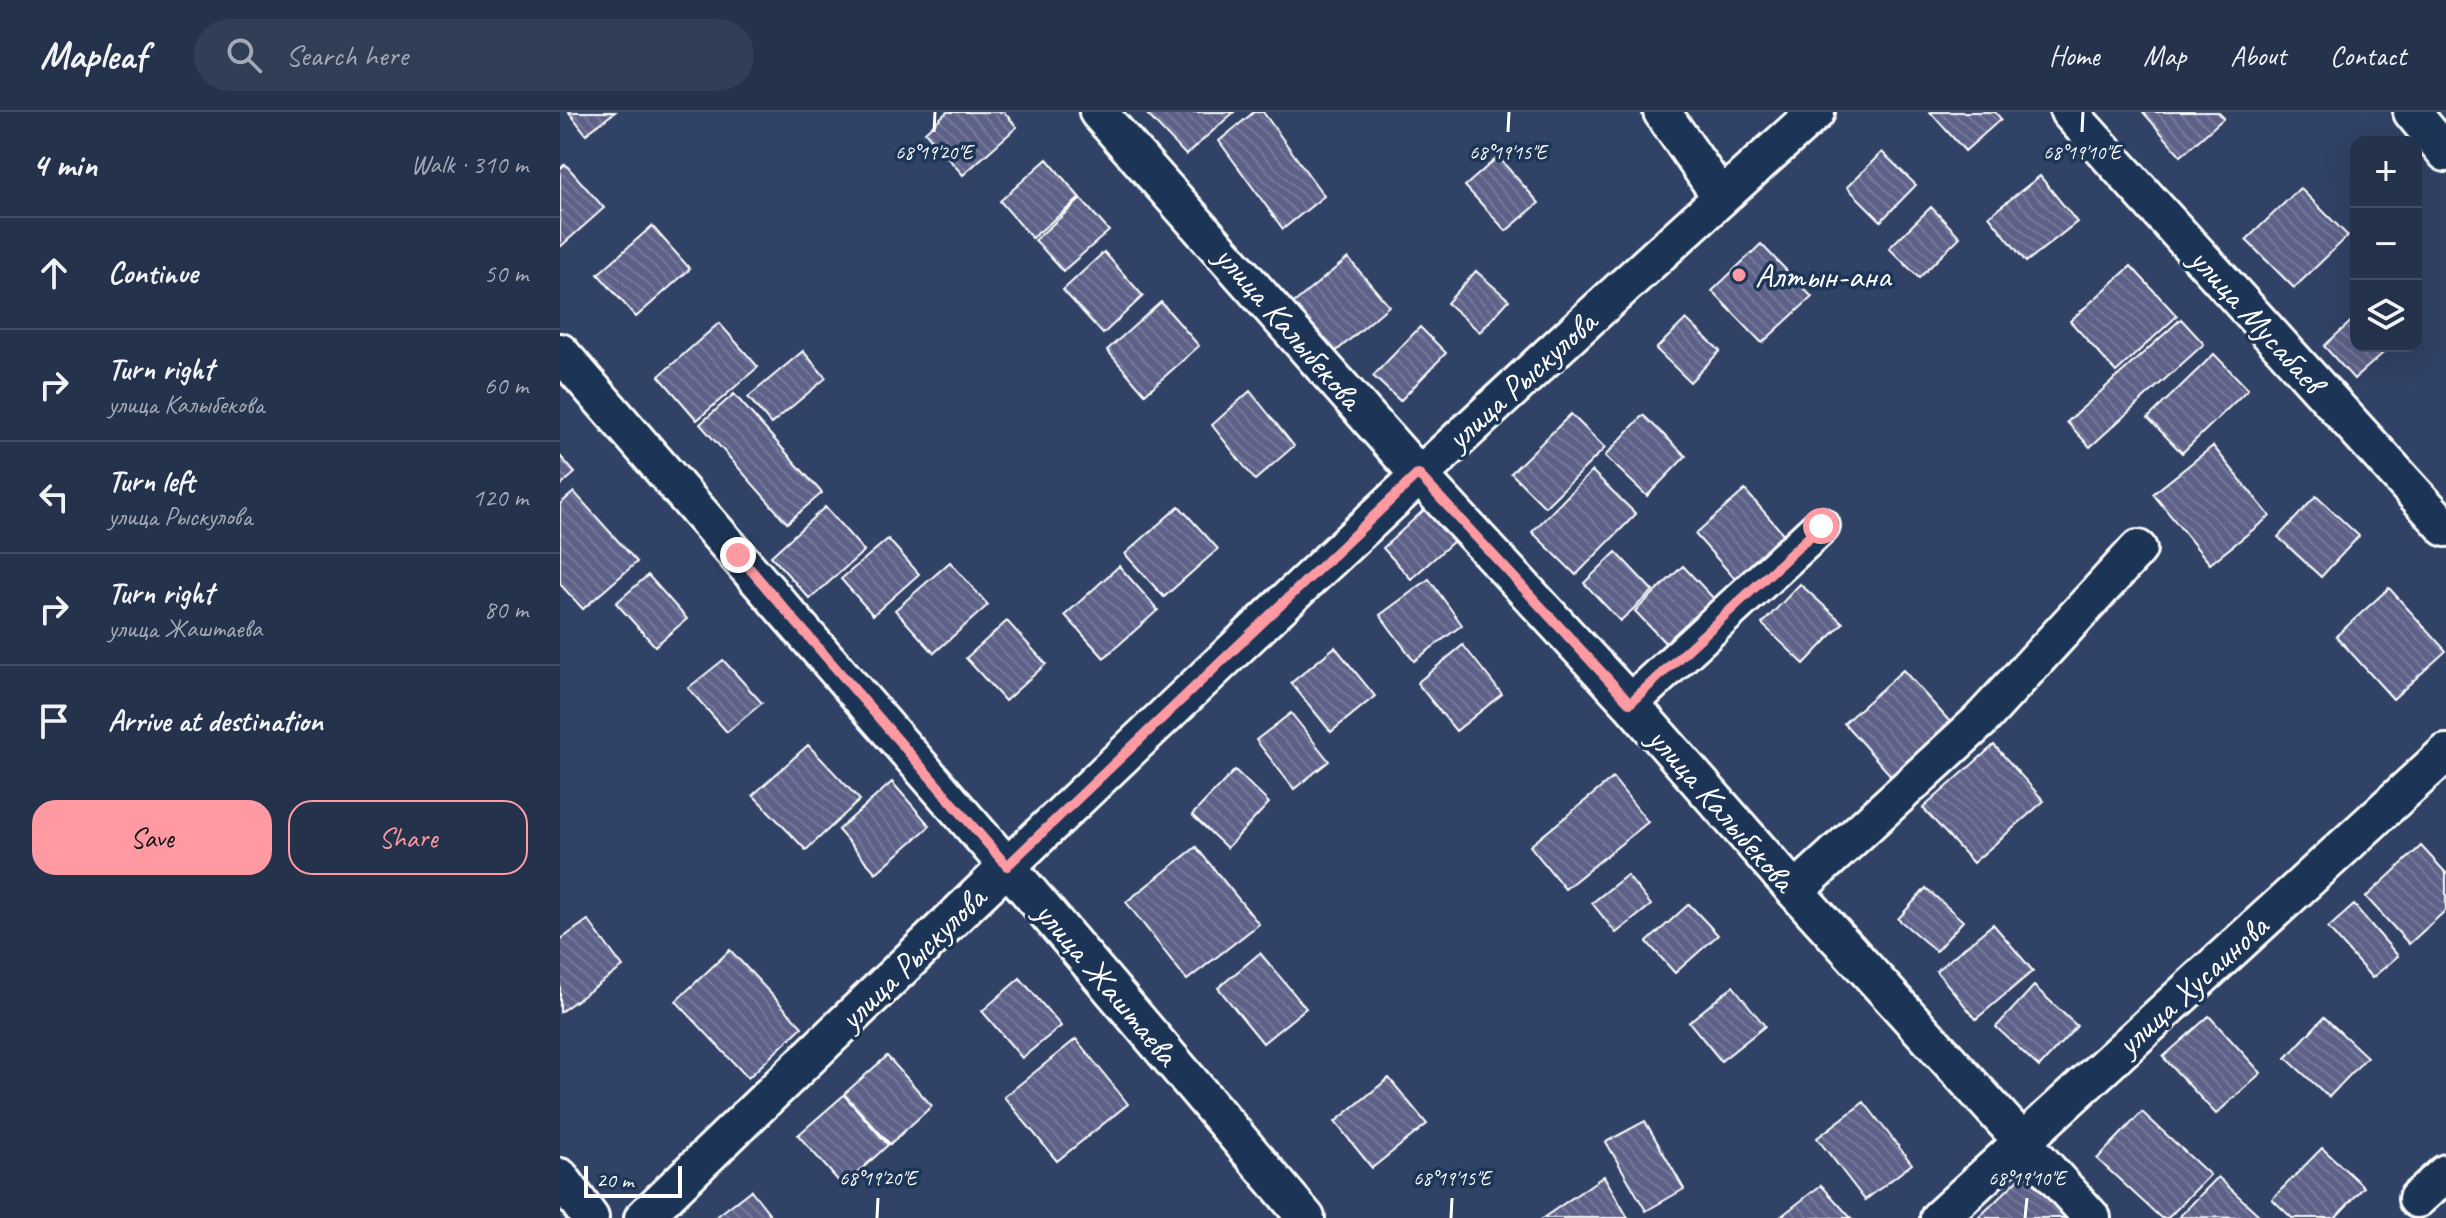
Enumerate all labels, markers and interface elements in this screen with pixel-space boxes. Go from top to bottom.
search box [194,19,754,91]
text: Mapleaf [40,32,146,79]
icon: search [222,33,266,77]
text: Search here [286,36,408,74]
text: Home [2049,38,2099,73]
text: Map [2143,38,2186,73]
text: About [2230,38,2286,73]
text: Contact [2330,38,2406,73]
map controls [2350,136,2422,352]
button: + [2350,136,2422,208]
text: 68°19'20"E [895,140,975,165]
text: 68°19'15"E [1469,140,1549,165]
text: 68°19'10"E [2043,140,2123,165]
text: 4 min [32,143,97,186]
text: Walk · 310 m [411,148,528,181]
button: − [2350,208,2422,280]
street label: улица Калыбекова [1204,234,1374,420]
street label: улица Мусабаев [2179,237,2338,406]
icon: ahead [32,251,76,295]
text: Continue [108,254,198,292]
place label: Алтын-ана [1755,254,1893,297]
text: 50 m [484,257,528,290]
marker: Алтын-ана [1730,266,1748,284]
button: layers [2350,280,2422,352]
street label: улица Рыскулова [1435,299,1608,460]
text: Turn right [108,350,213,388]
icon: right [32,363,76,407]
text: 60 m [484,369,528,402]
text: улица Калыбекова [108,388,264,421]
text: Turn left [108,462,195,500]
icon: left [32,475,76,519]
text: 120 m [472,481,528,514]
text: улица Рыскулова [108,500,252,533]
route start [1803,508,1839,544]
route end [720,537,756,573]
text: Turn right [108,574,213,612]
icon: right [32,587,76,631]
text: 80 m [484,593,528,626]
text: улица Жаштаева [108,612,262,645]
icon: arrive [32,699,76,743]
text: Arrive at destination [108,702,323,740]
street label: улица Калыбекова [1637,716,1807,902]
button: Save [32,800,272,875]
button: Share [288,800,528,875]
street label: улица Рыскулова [828,875,997,1040]
street label: улица Жаштаева [1024,890,1190,1076]
street label: улица Хусаинова [2105,904,2279,1066]
scale bar [584,1162,682,1198]
text: 20 m [596,1166,633,1194]
text: 68°19'20"E [839,1166,919,1191]
text: 68°19'15"E [1413,1166,1493,1191]
text: 68°19'10"E [1988,1166,2068,1191]

